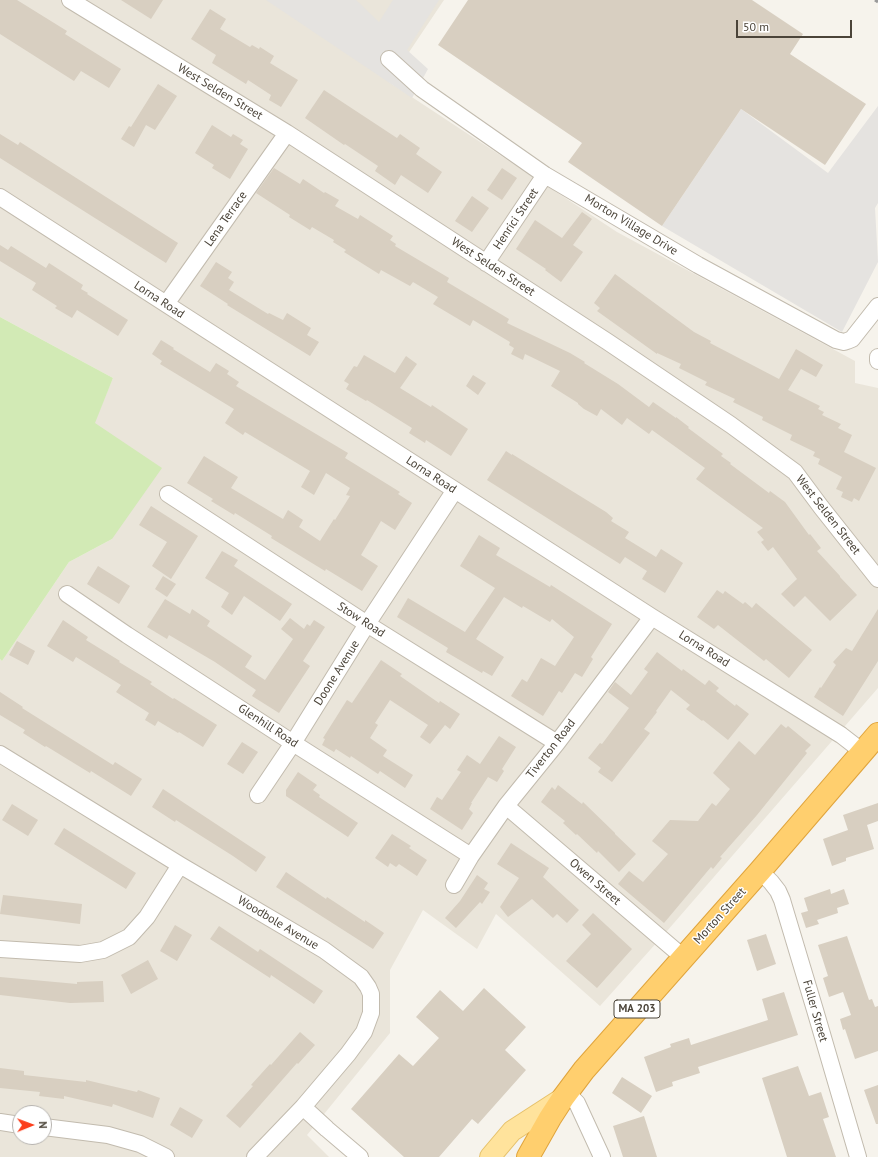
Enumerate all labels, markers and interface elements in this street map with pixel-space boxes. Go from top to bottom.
scale bar [738,12,854,38]
text: 50 m [743,19,769,34]
street label: West Selden Street [175,61,265,123]
street label: Henrici Street [490,186,542,252]
street label: Lena Terrace [202,189,250,249]
street label: Morton Village Drive [582,191,680,259]
street label: West Selden Street [448,235,538,299]
street label: Lorna Road [131,278,187,322]
street label: Lorna Road [403,453,459,497]
street label: West Selden Street [793,472,863,558]
street label: Stow Road [334,599,388,641]
street label: Lorna Road [676,628,732,670]
street label: Doone Avenue [311,638,363,708]
street label: Glenhill Road [235,701,301,751]
street label: Tiverton Road [523,716,579,782]
street label: Owen Street [566,856,624,908]
street label: Morton Street [691,885,749,947]
street label: Woodbole Avenue [235,893,321,953]
street label: Fuller Street [799,978,831,1044]
road number: MA 203 [614,1000,660,1018]
north arrow [12,1105,52,1145]
text: N [36,1121,50,1129]

